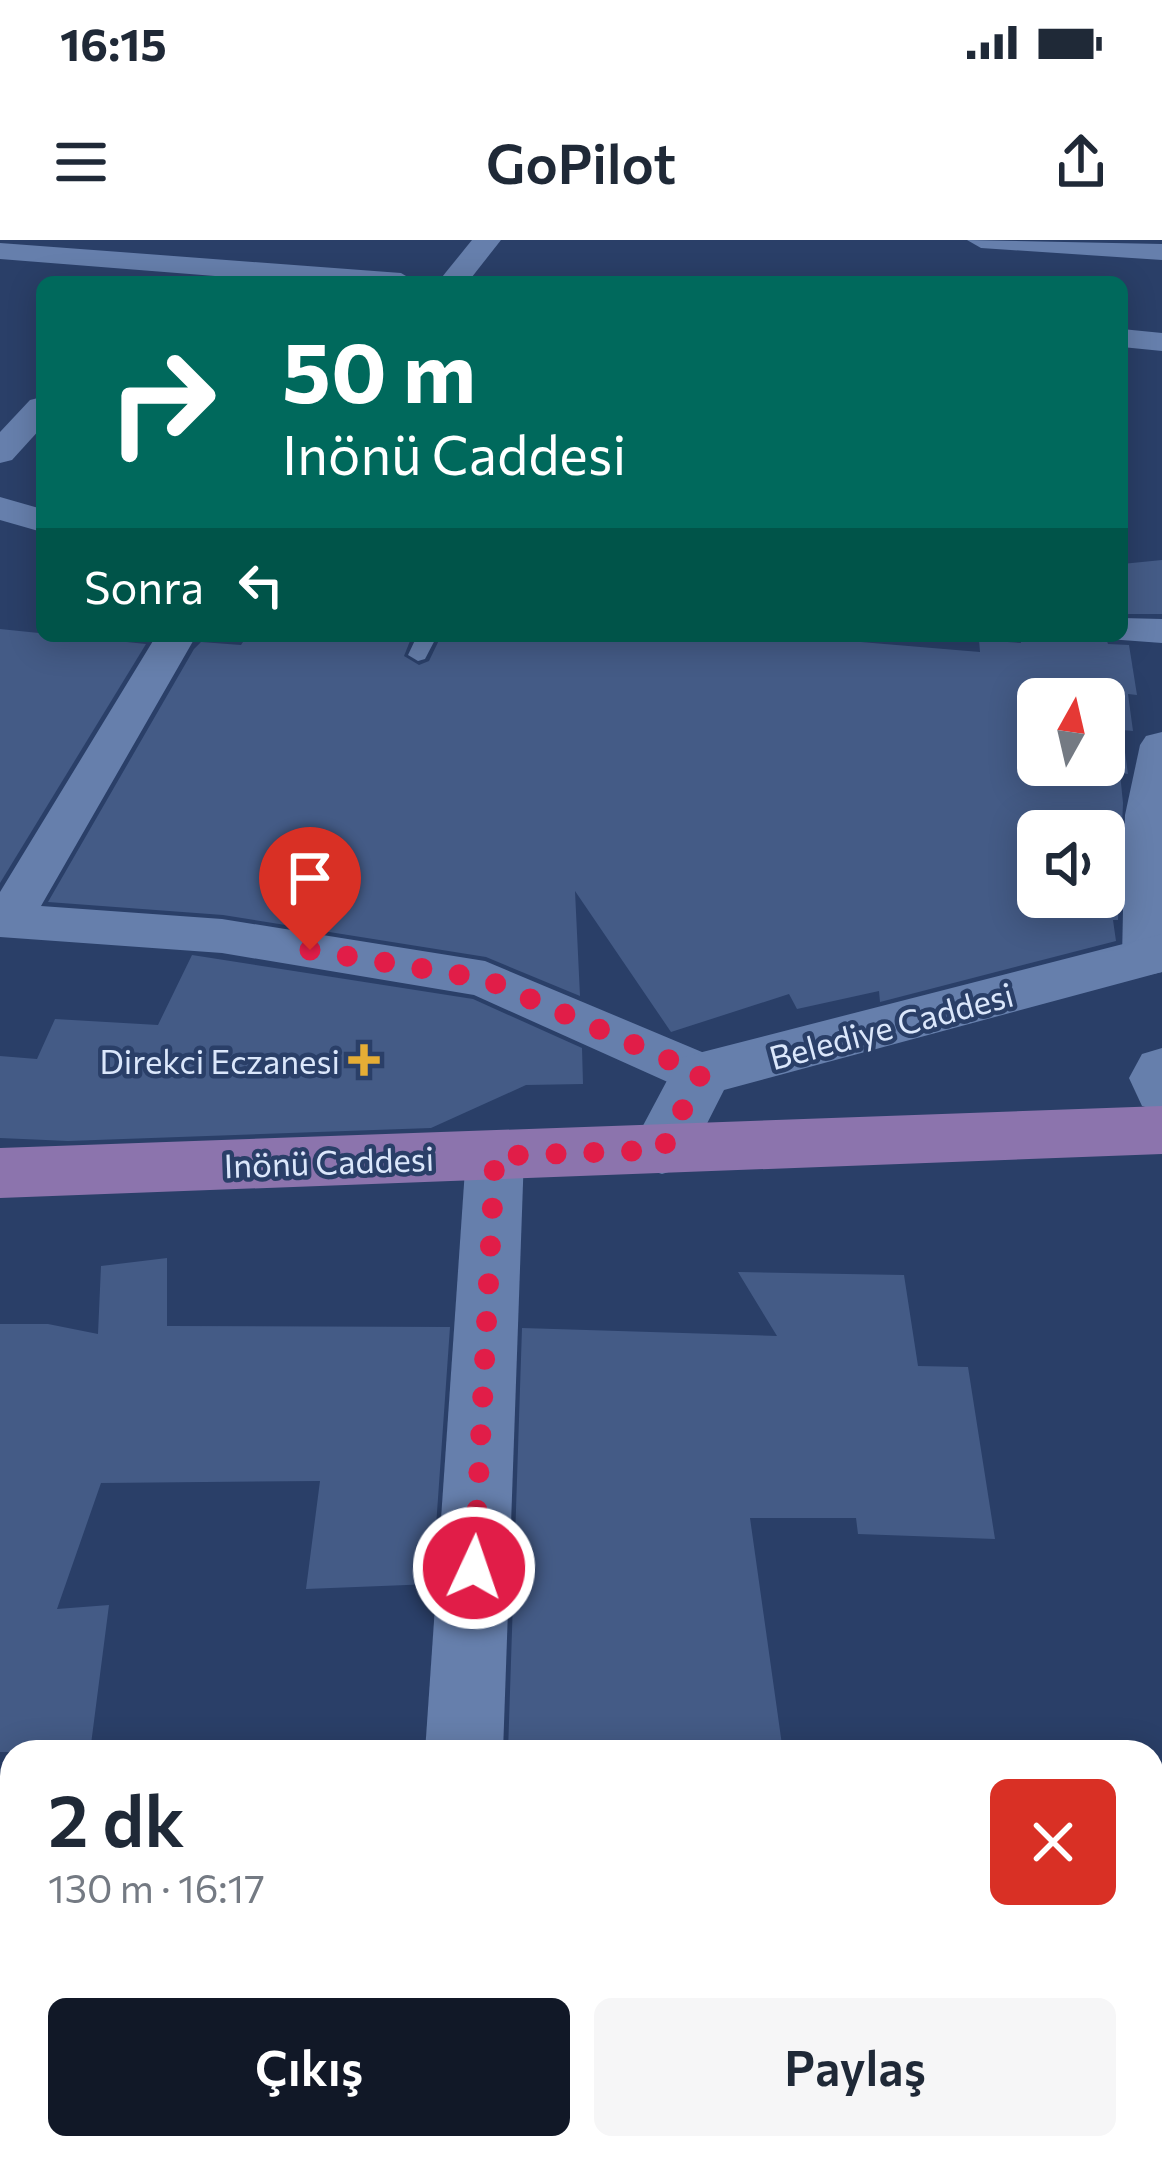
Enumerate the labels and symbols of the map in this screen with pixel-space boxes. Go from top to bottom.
north arrow [1017,678,1125,786]
pin [259,827,361,950]
street label: Belediye Caddesi [764,973,1018,1077]
place label: Direkci Eczanesi [100,1040,340,1081]
marker: Direkci Eczanesi [351,1047,377,1073]
street label: Inönü Caddesi [223,1137,435,1185]
position arrow [411,1505,537,1631]

